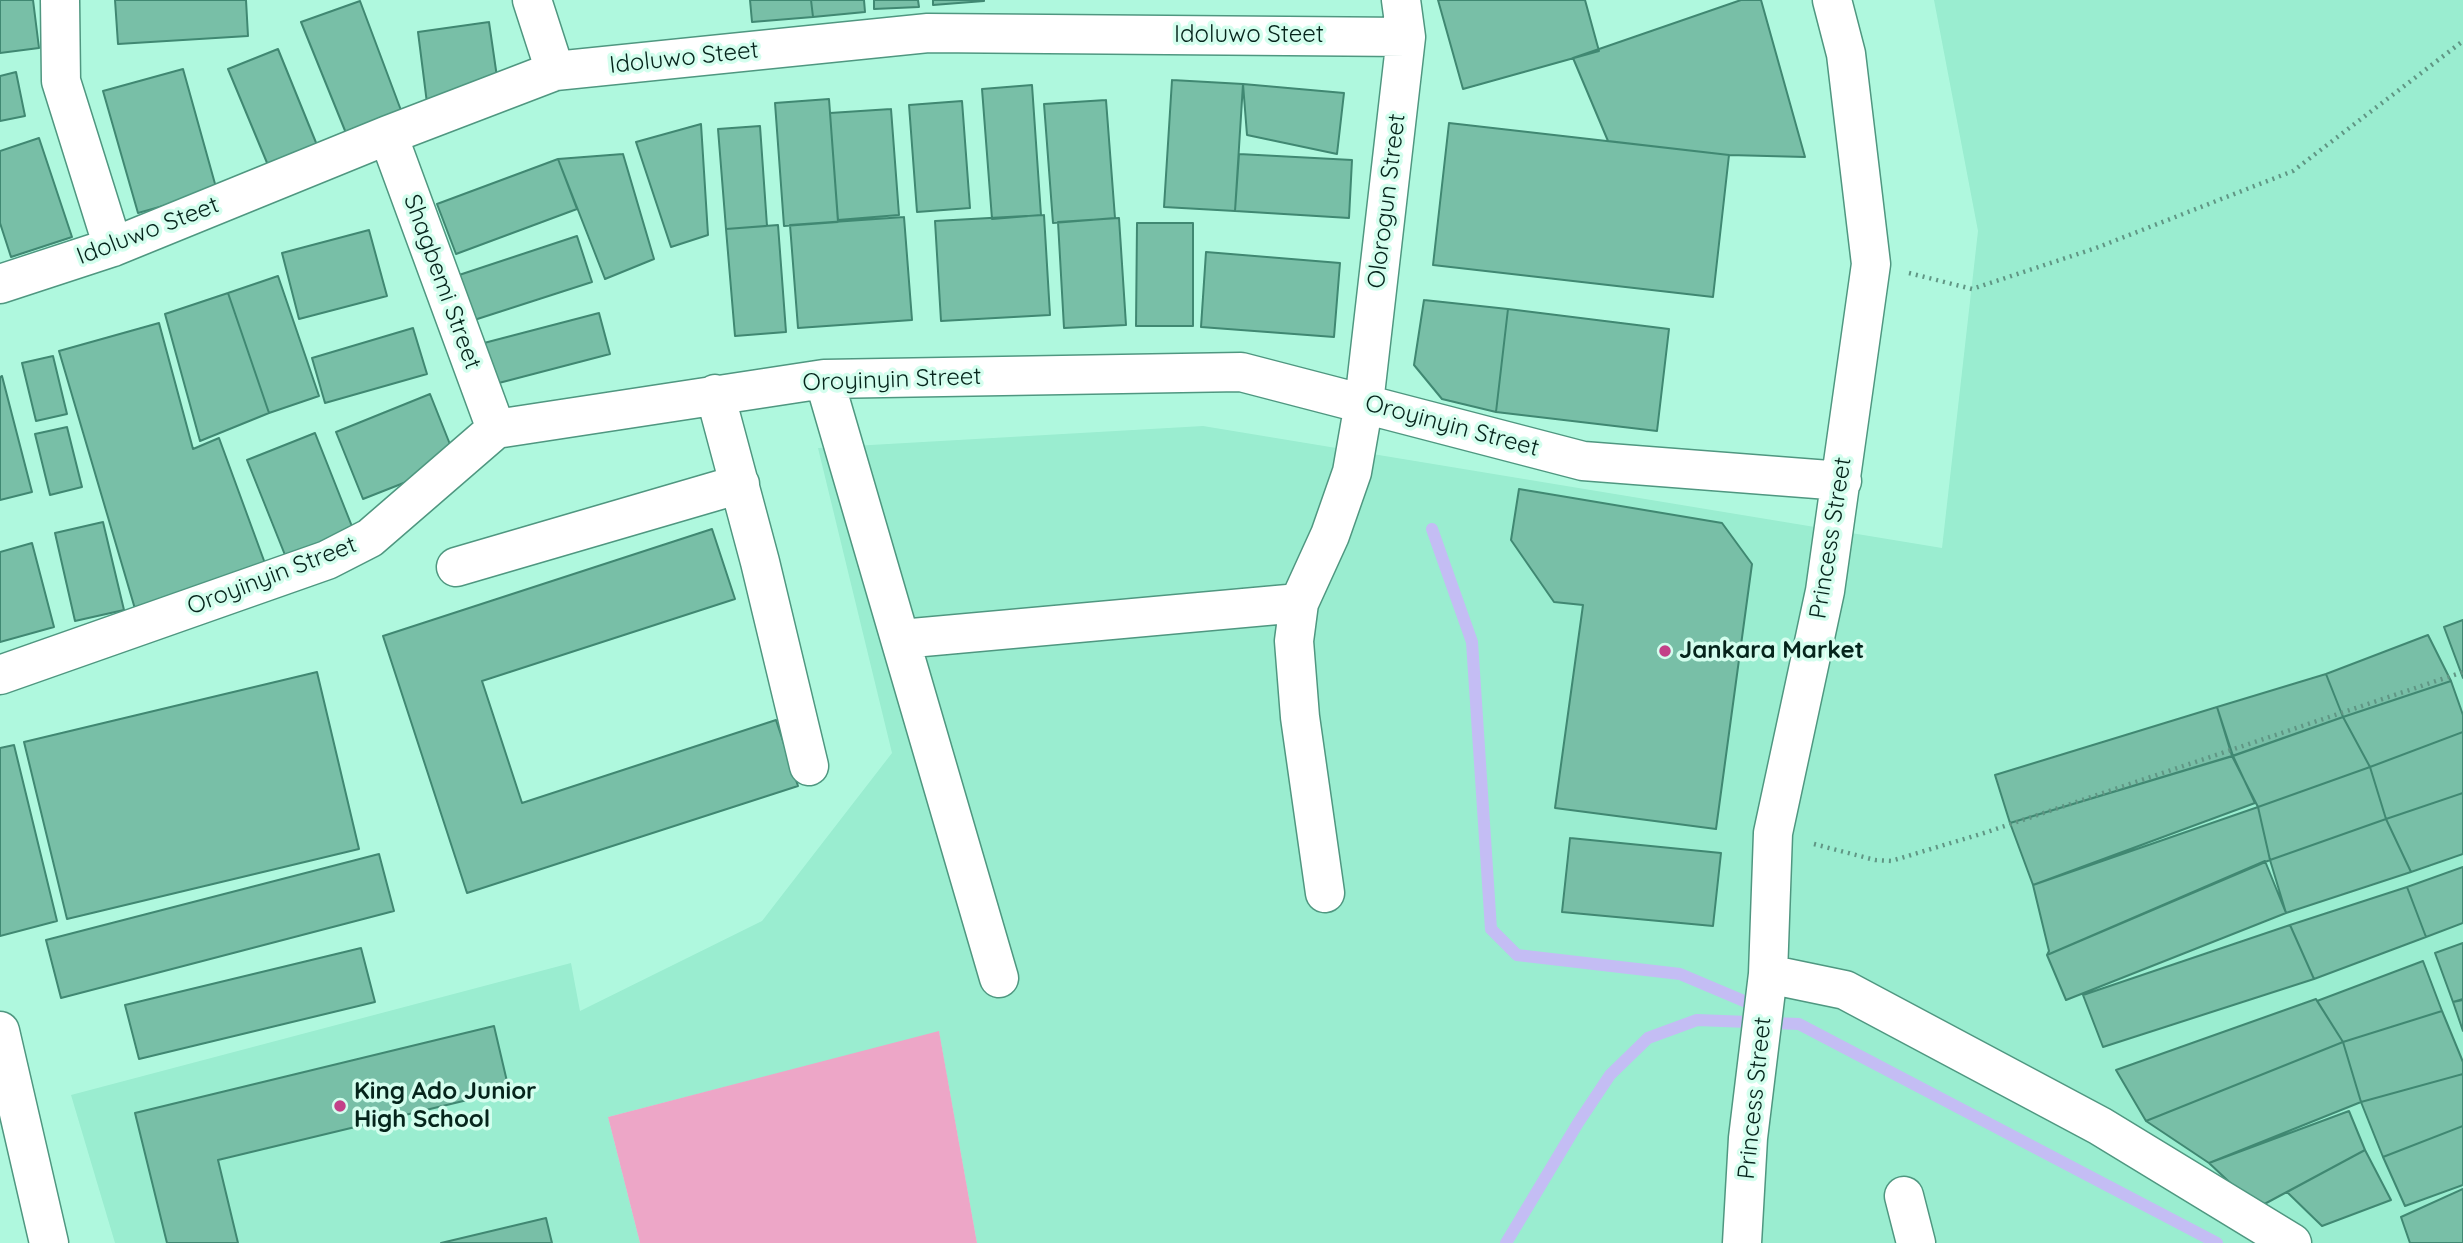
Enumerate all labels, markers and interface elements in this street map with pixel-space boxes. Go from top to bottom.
street label: Idoluwo Steet [1174,21,1324,49]
street label: Idoluwo Steet [608,36,760,80]
street label: Olorogun Street [1362,112,1412,290]
street label: Idoluwo Steet [73,191,223,271]
street label: Shagbemi Street [397,191,487,373]
street label: Oroyinyin Street [802,362,982,398]
street label: Oroyinyin Street [1362,389,1542,463]
street label: Princess Street [1804,455,1858,621]
street label: Oroyinyin Street [183,531,361,621]
place label: Jankara Market [1679,637,1864,665]
marker: Jankara Market [1657,643,1673,659]
street label: Princess Street [1732,1015,1778,1181]
place label: King Ado Junior High School [354,1078,537,1134]
marker: King Ado Junior High School [332,1098,348,1114]

